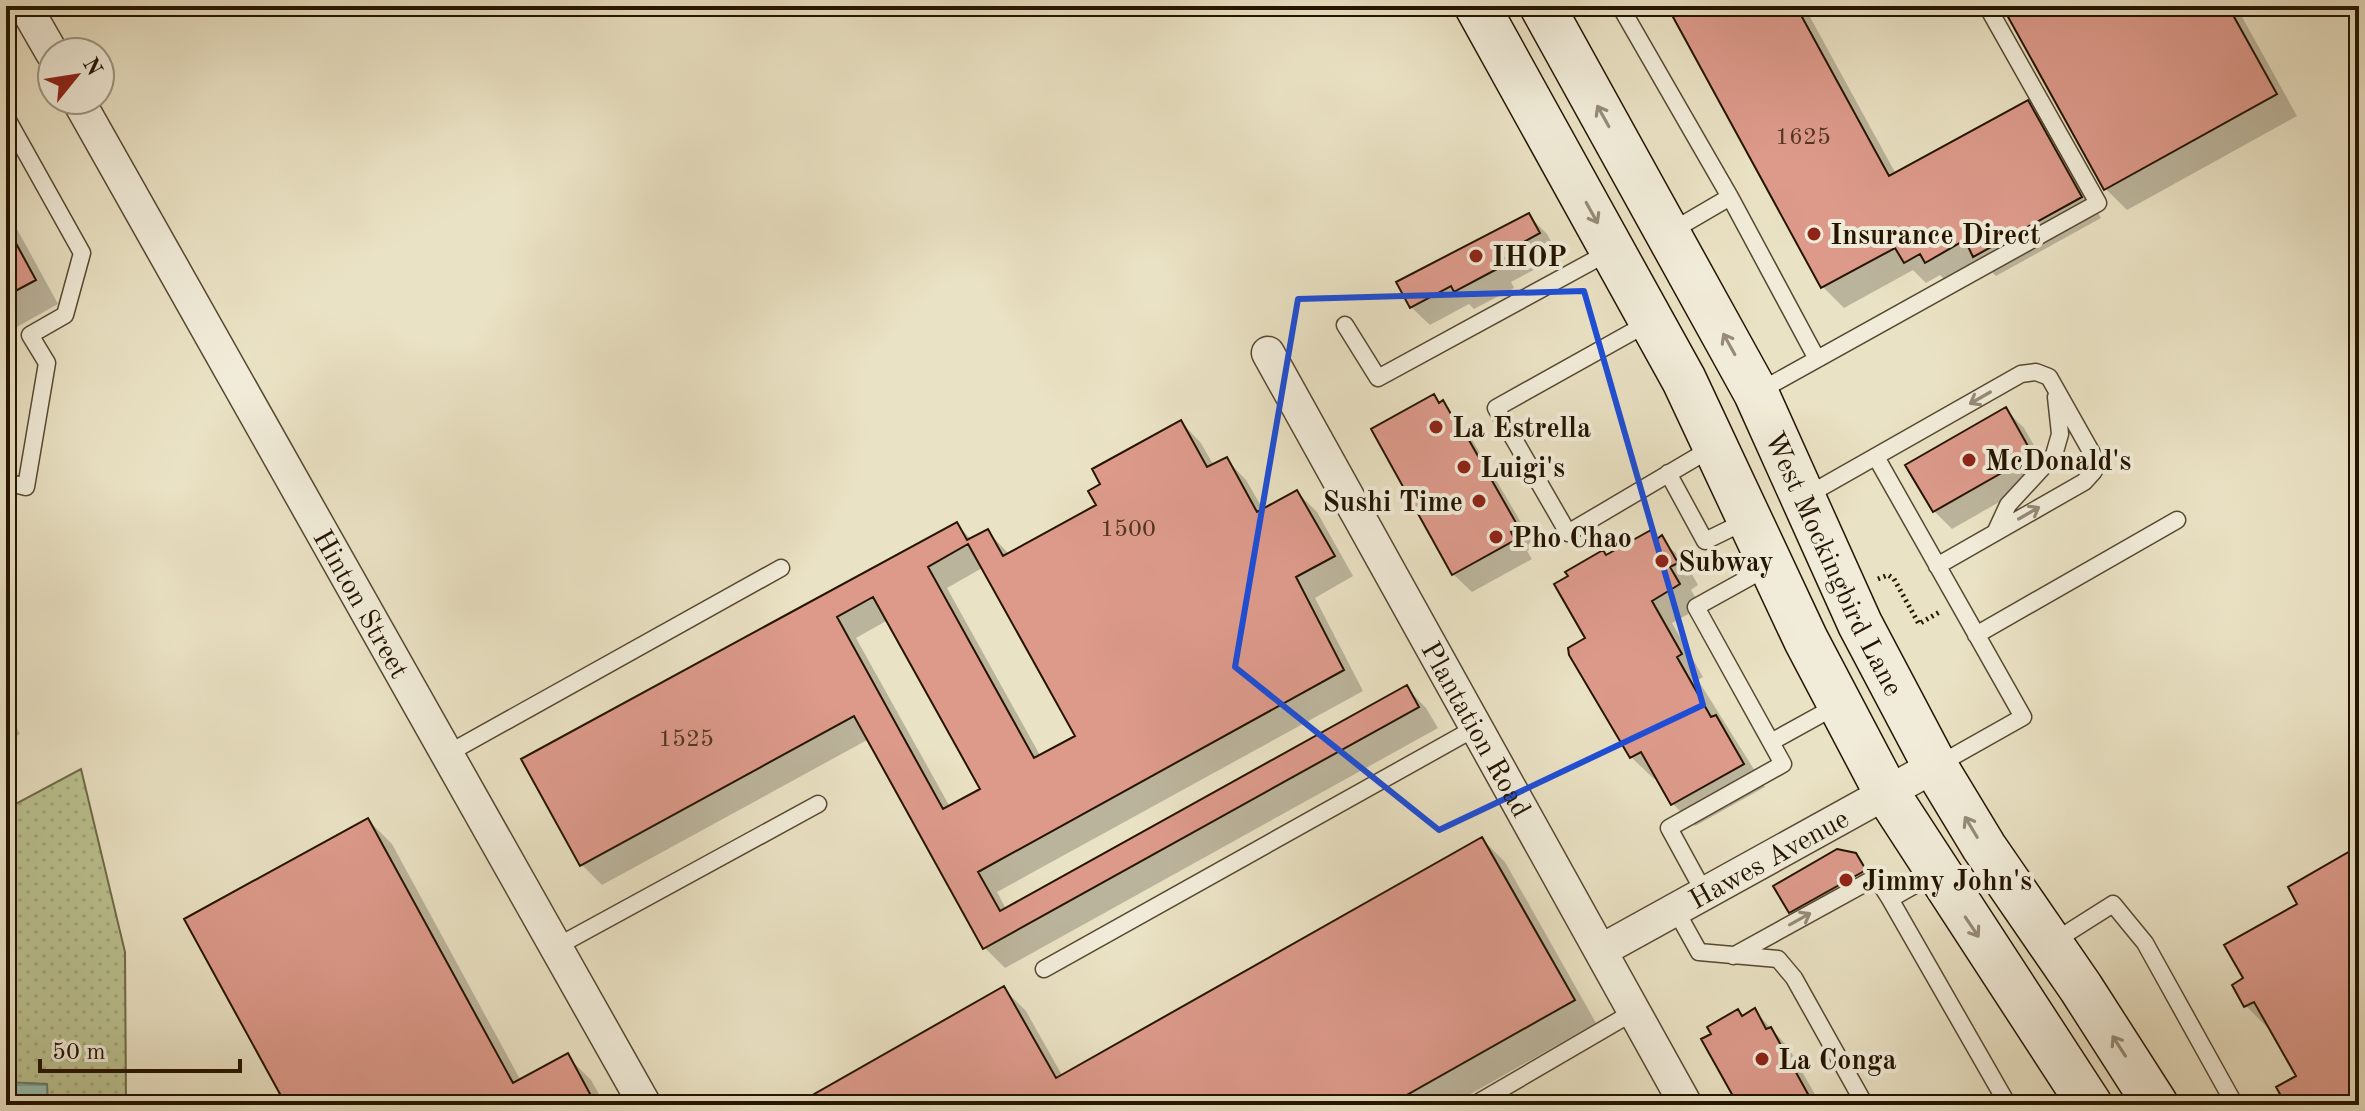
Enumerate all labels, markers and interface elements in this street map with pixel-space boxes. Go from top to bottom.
north arrow [36,36,116,116]
text: N [78,54,105,80]
one-way arrow [1595,105,1611,128]
house number: 1625 [1775,126,1831,150]
one-way arrow [1585,200,1600,224]
place label: Insurance Direct [1830,223,2040,251]
marker: Insurance Direct [1805,225,1823,243]
place label: IHOP [1492,245,1567,273]
marker: IHOP [1467,247,1485,265]
one-way arrow [1721,332,1737,356]
one-way arrow [1969,390,1992,406]
place label: La Estrella [1452,416,1591,444]
marker: La Estrella [1427,418,1445,436]
street label: West Mockingbird Lane [1758,428,1906,701]
place label: McDonald's [1985,449,2131,477]
marker: McDonald's [1960,451,1978,469]
place label: Luigi's [1480,456,1565,484]
marker: Luigi's [1455,458,1473,476]
place label: Sushi Time [1322,490,1463,518]
marker: Sushi Time [1470,492,1488,510]
one-way arrow [2017,505,2041,520]
house number: 1500 [1100,518,1156,542]
street label: Hinton Street [306,526,412,684]
place label: Pho Chao [1512,526,1632,554]
marker: Pho Chao [1487,528,1505,546]
place label: Subway [1678,550,1774,578]
marker: Subway [1653,552,1671,570]
street label: Plantation Road [1414,638,1534,823]
house number: 1525 [658,728,714,752]
street label: Hawes Avenue [1685,806,1854,916]
one-way arrow [1963,816,1979,839]
place label: Jimmy John's [1862,869,2032,897]
marker: Jimmy John's [1837,871,1855,889]
one-way arrow [1787,911,1811,927]
one-way arrow [1964,915,1980,937]
scale bar [40,1023,240,1073]
one-way arrow [2111,1035,2127,1058]
text: 50 m [52,1041,106,1065]
place label: La Conga [1778,1048,1897,1076]
marker: La Conga [1753,1050,1771,1068]

